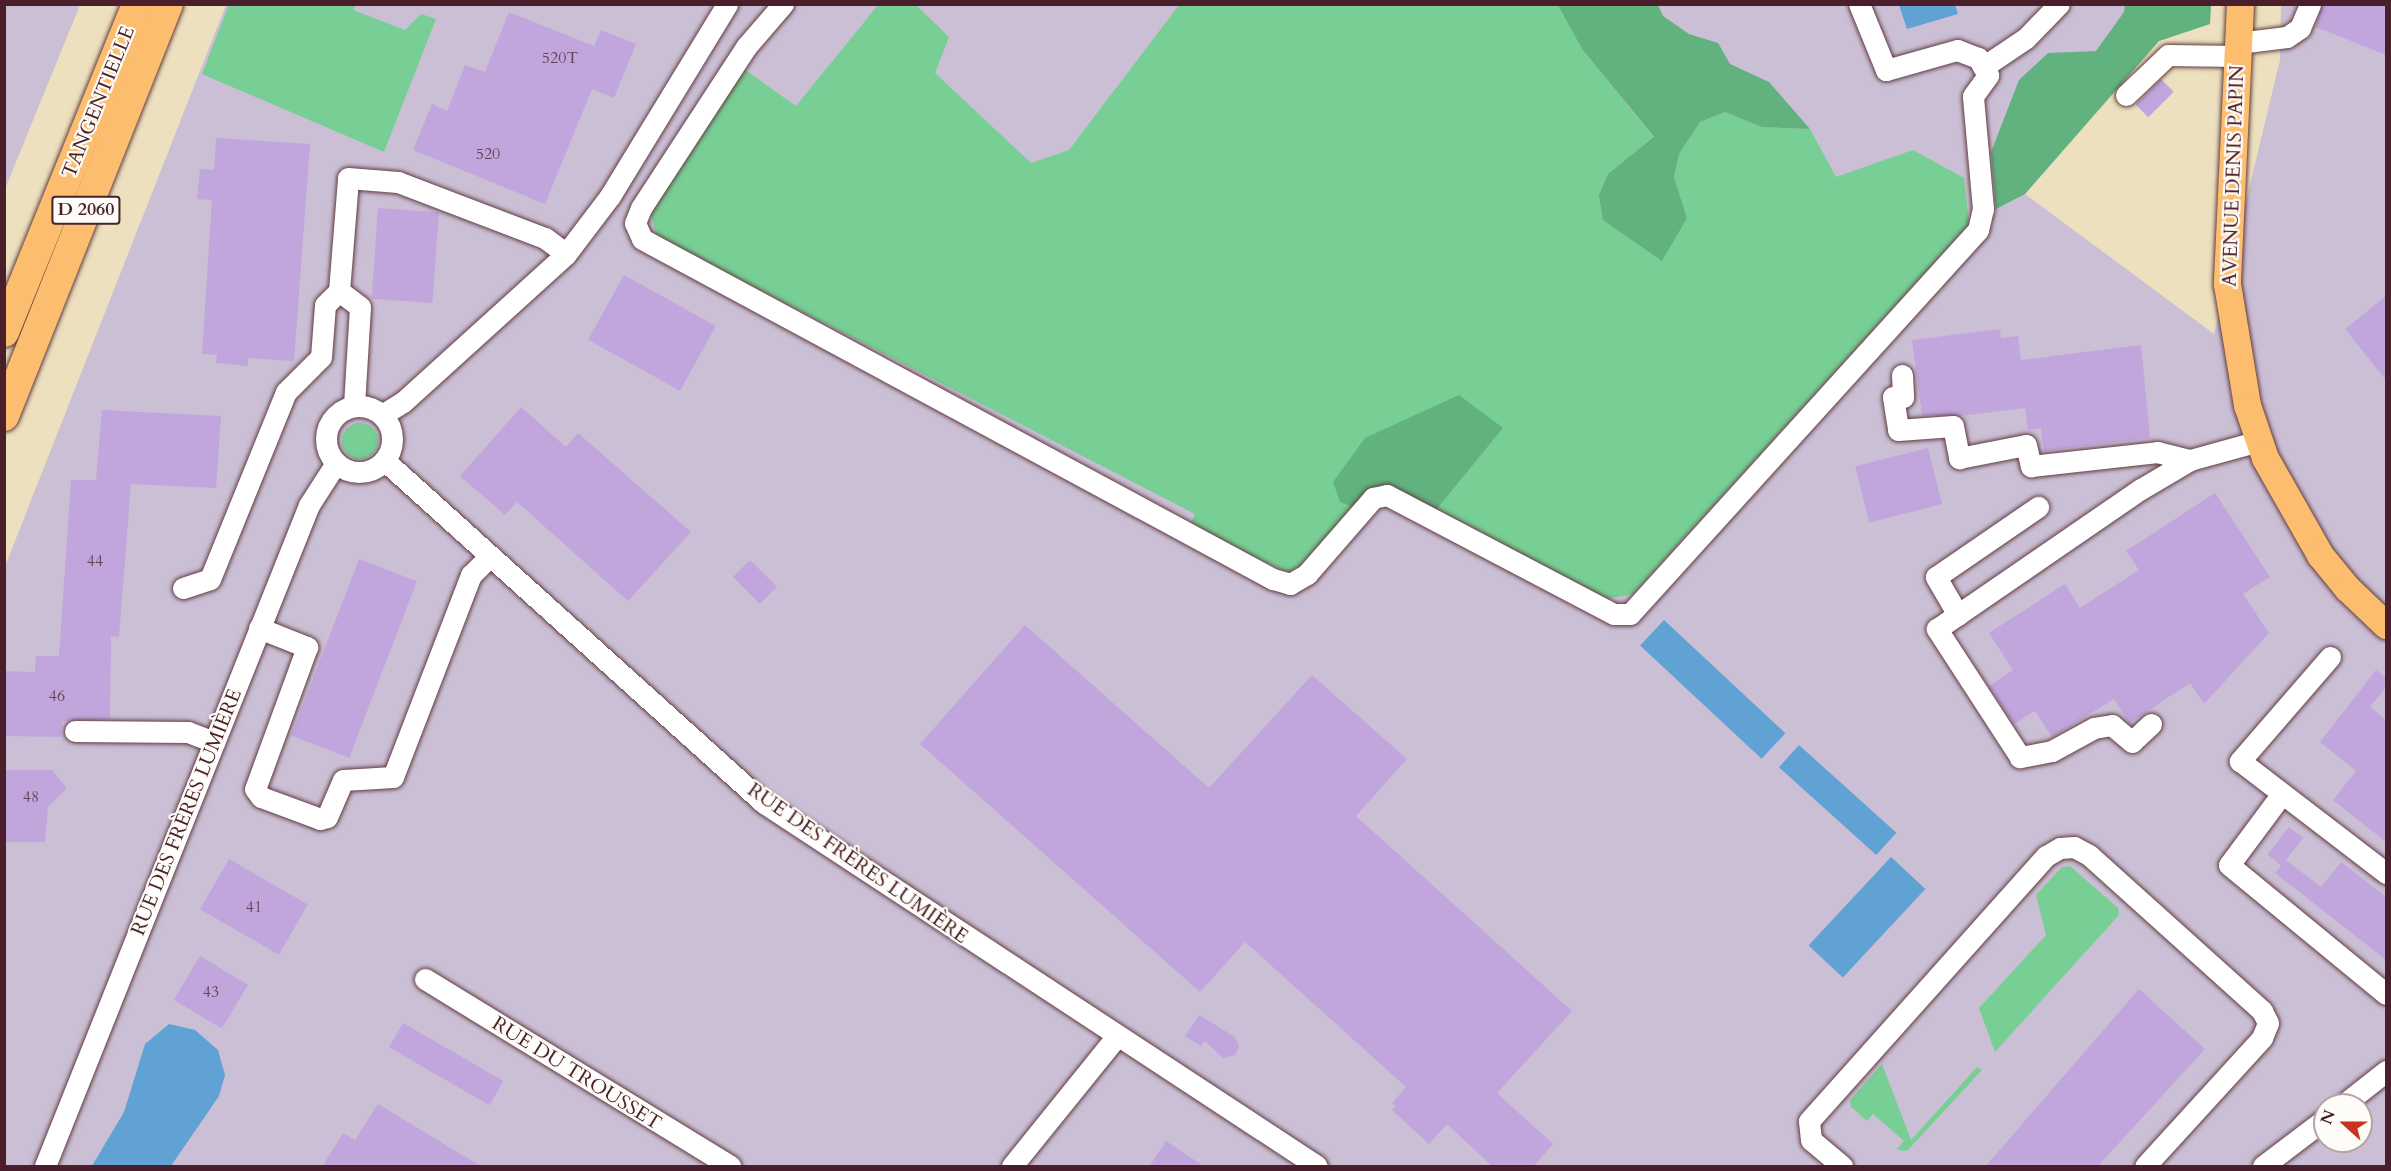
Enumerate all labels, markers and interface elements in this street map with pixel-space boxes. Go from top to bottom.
street label: TANGENTIELLE [57,23,139,181]
house number: 520T [542,48,578,68]
street label: AVENUE DENIS PAPIN [2217,65,2249,287]
house number: 520 [476,144,500,164]
road number: D 2060 [50,195,122,225]
house number: 44 [87,551,103,571]
street label: RUE DES FRÈRES LUMIÈRE [125,685,247,939]
house number: 46 [49,686,65,706]
street label: RUE DES FRÈRES LUMIÈRE [743,778,973,948]
house number: 48 [23,787,39,807]
house number: 41 [246,897,262,917]
house number: 43 [203,982,219,1002]
street label: RUE DU TROUSSET [488,1011,666,1135]
north arrow [2313,1093,2373,1153]
text: N [2315,1107,2341,1128]

